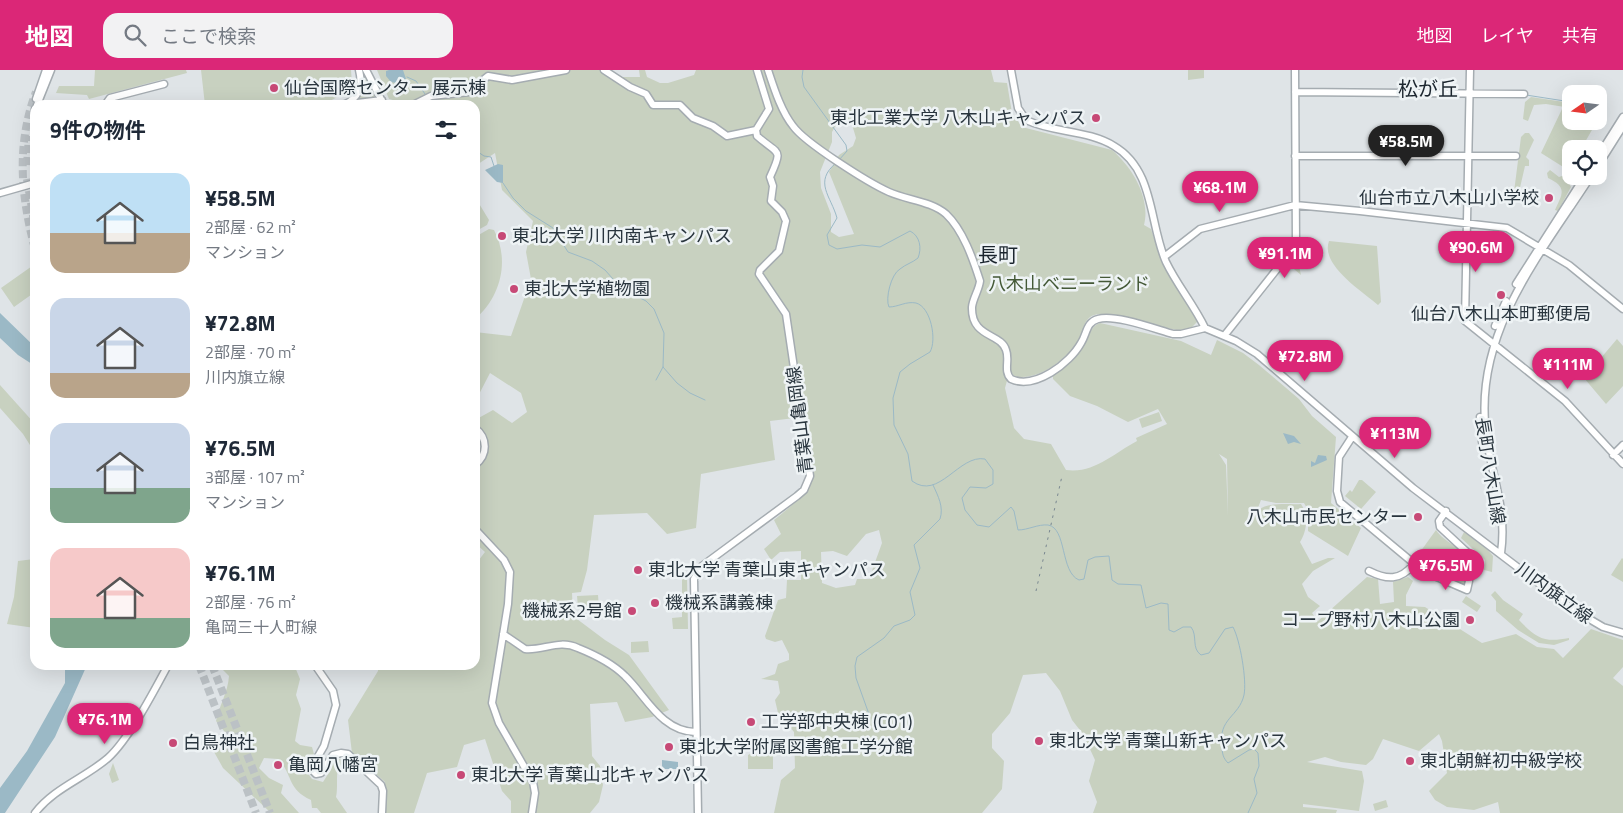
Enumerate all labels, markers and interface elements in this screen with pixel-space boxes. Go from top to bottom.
search box [103,13,453,58]
text: 地図 [25,18,73,54]
icon: search [121,21,149,49]
text: ここで検索 [161,21,256,50]
text: 地図 [1417,22,1453,49]
text: レイヤ [1481,22,1534,49]
text: 共有 [1562,22,1598,49]
district label: 松が丘 [1398,73,1458,104]
place label: 仙台国際センター 展示棟 [284,74,486,101]
marker: 仙台国際センター 展示棟 [268,82,280,94]
north arrow [1562,85,1608,130]
map controls [1562,85,1607,185]
place label: 東北工業大学 八木山キャンパス [830,104,1086,131]
marker: 東北工業大学 八木山キャンパス [1090,112,1102,124]
text: 9件の物件 [50,114,146,146]
icon: filters [432,116,460,144]
pin: ¥58.5M [1365,124,1447,167]
text: ¥58.5M [1379,129,1433,153]
button: locate [1562,140,1607,185]
pin: ¥68.1M [1179,170,1261,213]
text: ¥68.1M [1193,175,1247,199]
text: ¥58.5M [205,182,275,214]
place label: 仙台市立八木山小学校 [1359,184,1539,211]
marker: 仙台市立八木山小学校 [1543,192,1555,204]
icon: home [90,193,150,253]
text: 2部屋 · 62 m² [205,215,296,239]
place label: 東北大学 川内南キャンパス [512,222,732,249]
marker: 東北大学 川内南キャンパス [496,230,508,242]
pin: ¥90.6M [1435,230,1517,273]
text: ¥90.6M [1449,235,1503,259]
pin: ¥91.1M [1244,236,1326,279]
district label: 長町 [978,239,1018,270]
text: マンション [205,240,285,264]
text: ¥91.1M [1258,241,1312,265]
park label: 八木山ベニーランド [988,270,1150,297]
place label: 東北大学植物園 [524,275,650,302]
marker: 東北大学植物園 [508,283,520,295]
marker: 仙台八木山本町郵便局 [1495,289,1507,301]
place label: 仙台八木山本町郵便局 [1411,300,1591,327]
text: ¥72.8M [205,307,275,339]
icon: home [90,318,150,378]
text: 2部屋 · 70 m² [205,340,296,364]
pin: ¥72.8M [1264,340,1346,382]
text: ¥72.8M [1278,344,1332,368]
pin: ¥111M [1533,348,1603,390]
text: ¥111M [1543,352,1593,376]
text: 川内旗立線 [205,365,285,389]
street label: 青葉山亀岡線 [780,365,819,475]
street label: 長町八木山線 [1469,415,1512,526]
pin: ¥113M [1360,416,1430,459]
text: ¥113M [1370,421,1420,445]
text: ¥76.5M [205,432,275,464]
icon: home [90,443,150,503]
text: 3部屋 · 107 m² [205,465,305,489]
text: マンション [205,490,285,514]
place label: 八木山市民センター [1246,503,1408,530]
marker: 八木山市民センター [1412,511,1424,523]
pin: ¥76.5M [1405,548,1487,591]
text: ¥76.5M [1419,553,1473,577]
street label: 川内旗立線 [1510,555,1599,630]
place label: 東北大学 青葉山東キャンパス [648,556,886,583]
text: ¥76.1M [205,557,275,589]
marker: 東北大学 青葉山東キャンパス [632,564,644,576]
icon: home [90,568,150,628]
place label: 機械系講義棟 [665,589,773,616]
text: 2部屋 · 76 m² [205,590,296,614]
place label: 機械系2号館 [522,597,622,624]
marker: 機械系講義棟 [649,597,661,609]
marker: 機械系2号館 [626,605,638,617]
place label: コープ野村八木山公園 [1281,606,1460,633]
marker: コープ野村八木山公園 [1464,614,1476,626]
text: 亀岡三十人町線 [205,615,317,639]
pin: ¥76.1M [64,702,146,745]
text: ¥76.1M [78,707,132,731]
place label: 工学部中央棟 (C01) [761,708,912,735]
marker: 工学部中央棟 (C01) [745,716,757,728]
place label: 東北大学 青葉山新キャンパス [1049,727,1287,754]
place label: 白鳥神社 [183,729,255,756]
place label: 東北大学附属図書館工学分館 [679,733,913,760]
marker: 東北大学 青葉山新キャンパス [1033,735,1045,747]
marker: 白鳥神社 [167,737,179,749]
marker: 東北大学附属図書館工学分館 [663,741,675,753]
place label: 東北朝鮮初中級学校 [1420,747,1582,774]
place label: 亀岡八幡宮 [288,751,378,778]
marker: 東北朝鮮初中級学校 [1404,755,1416,767]
marker: 亀岡八幡宮 [272,759,284,771]
place label: 東北大学 青葉山北キャンパス [471,761,709,788]
marker: 東北大学 青葉山北キャンパス [455,769,467,781]

